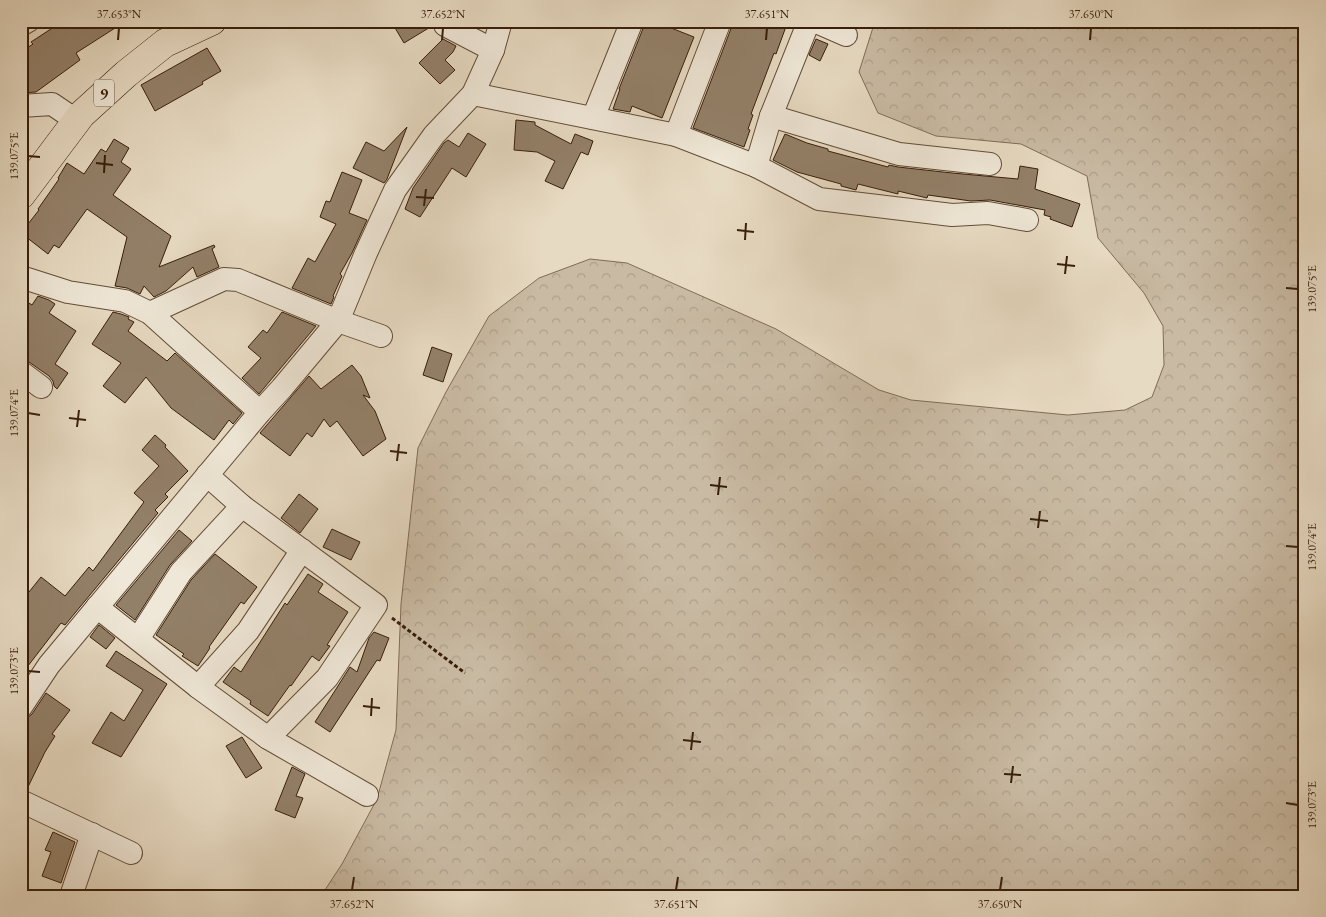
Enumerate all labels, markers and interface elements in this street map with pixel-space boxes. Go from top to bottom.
text: 37.653°N [97,6,142,22]
text: 37.652°N [421,6,466,22]
text: 37.651°N [745,6,790,22]
text: 37.650°N [1069,6,1114,22]
road number: 9 [94,80,114,106]
text: 139.075°E [6,132,22,180]
text: 139.075°E [1304,265,1320,313]
text: 139.074°E [6,389,22,437]
text: 139.074°E [1304,523,1320,571]
text: 139.073°E [6,647,22,695]
text: 139.073°E [1304,781,1320,829]
text: 37.652°N [330,896,375,912]
text: 37.651°N [654,896,699,912]
text: 37.650°N [978,896,1023,912]

